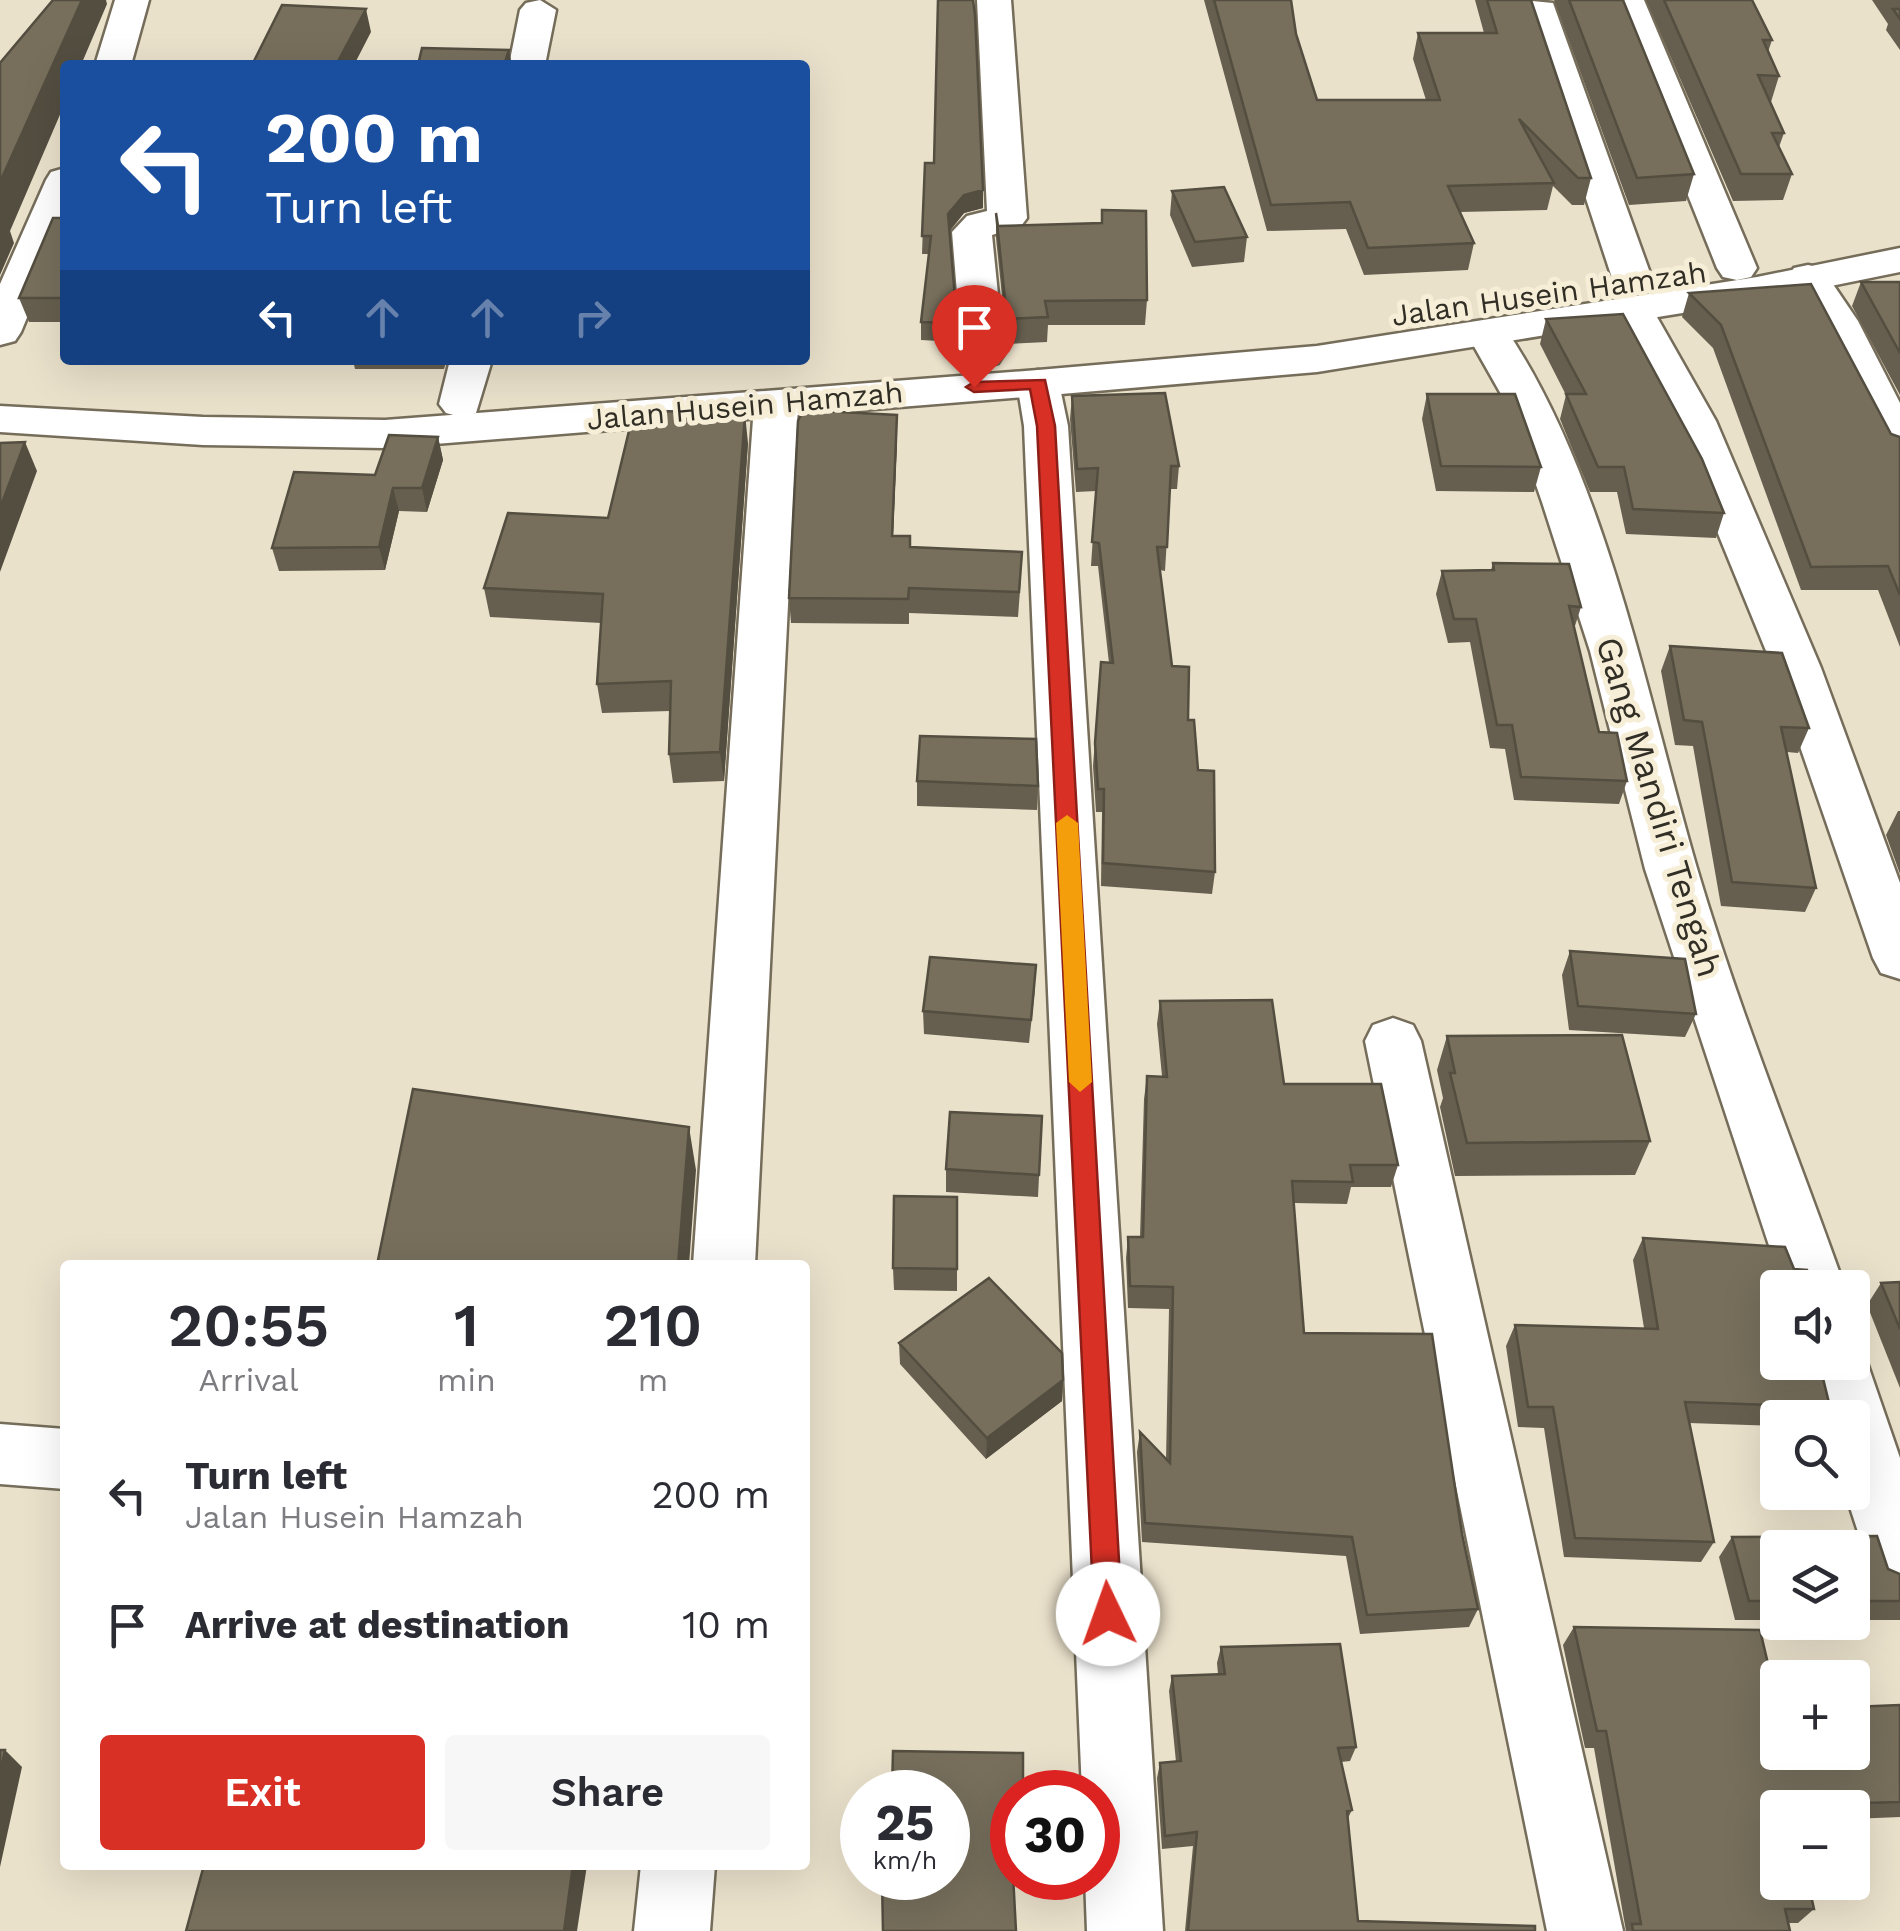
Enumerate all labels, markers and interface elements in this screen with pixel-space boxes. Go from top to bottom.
text: 200 m [265,97,483,179]
icon: left [100,100,230,230]
text: Turn left [265,181,452,234]
street label: Jalan Husein Hamzah [1389,254,1709,333]
pin [932,285,1017,388]
icon: left [250,290,305,345]
icon: ahead [355,290,410,345]
icon: ahead [460,290,515,345]
icon: right [565,290,620,345]
icon: arrive [947,300,1002,355]
street label: Jalan Husein Hamzah [585,374,905,437]
street label: Gang Mandiri Tengah [1587,632,1731,982]
map controls [1760,1270,1870,1900]
button: sound [1760,1270,1870,1380]
text: 20:55 [168,1290,329,1361]
text: 1 [454,1290,479,1361]
text: 210 [604,1290,702,1361]
text: Arrival [199,1361,298,1399]
text: min [437,1361,496,1399]
text: m [638,1361,668,1399]
button: search [1760,1400,1870,1510]
text: Turn left [185,1454,347,1498]
icon: left [100,1468,155,1523]
text: 200 m [651,1473,770,1517]
text: Jalan Husein Hamzah [185,1498,524,1536]
button: layers [1760,1530,1870,1640]
position arrow [1056,1562,1160,1666]
icon: arrive [100,1598,155,1653]
text: Arrive at destination [185,1603,570,1647]
text: 10 m [682,1603,770,1647]
button: + [1760,1660,1870,1770]
button: Exit [100,1735,425,1850]
button: Share [445,1735,770,1850]
speed limit sign: 30 [990,1770,1120,1900]
button: − [1760,1790,1870,1900]
text: 25 [876,1793,934,1852]
text: km/h [873,1846,937,1875]

